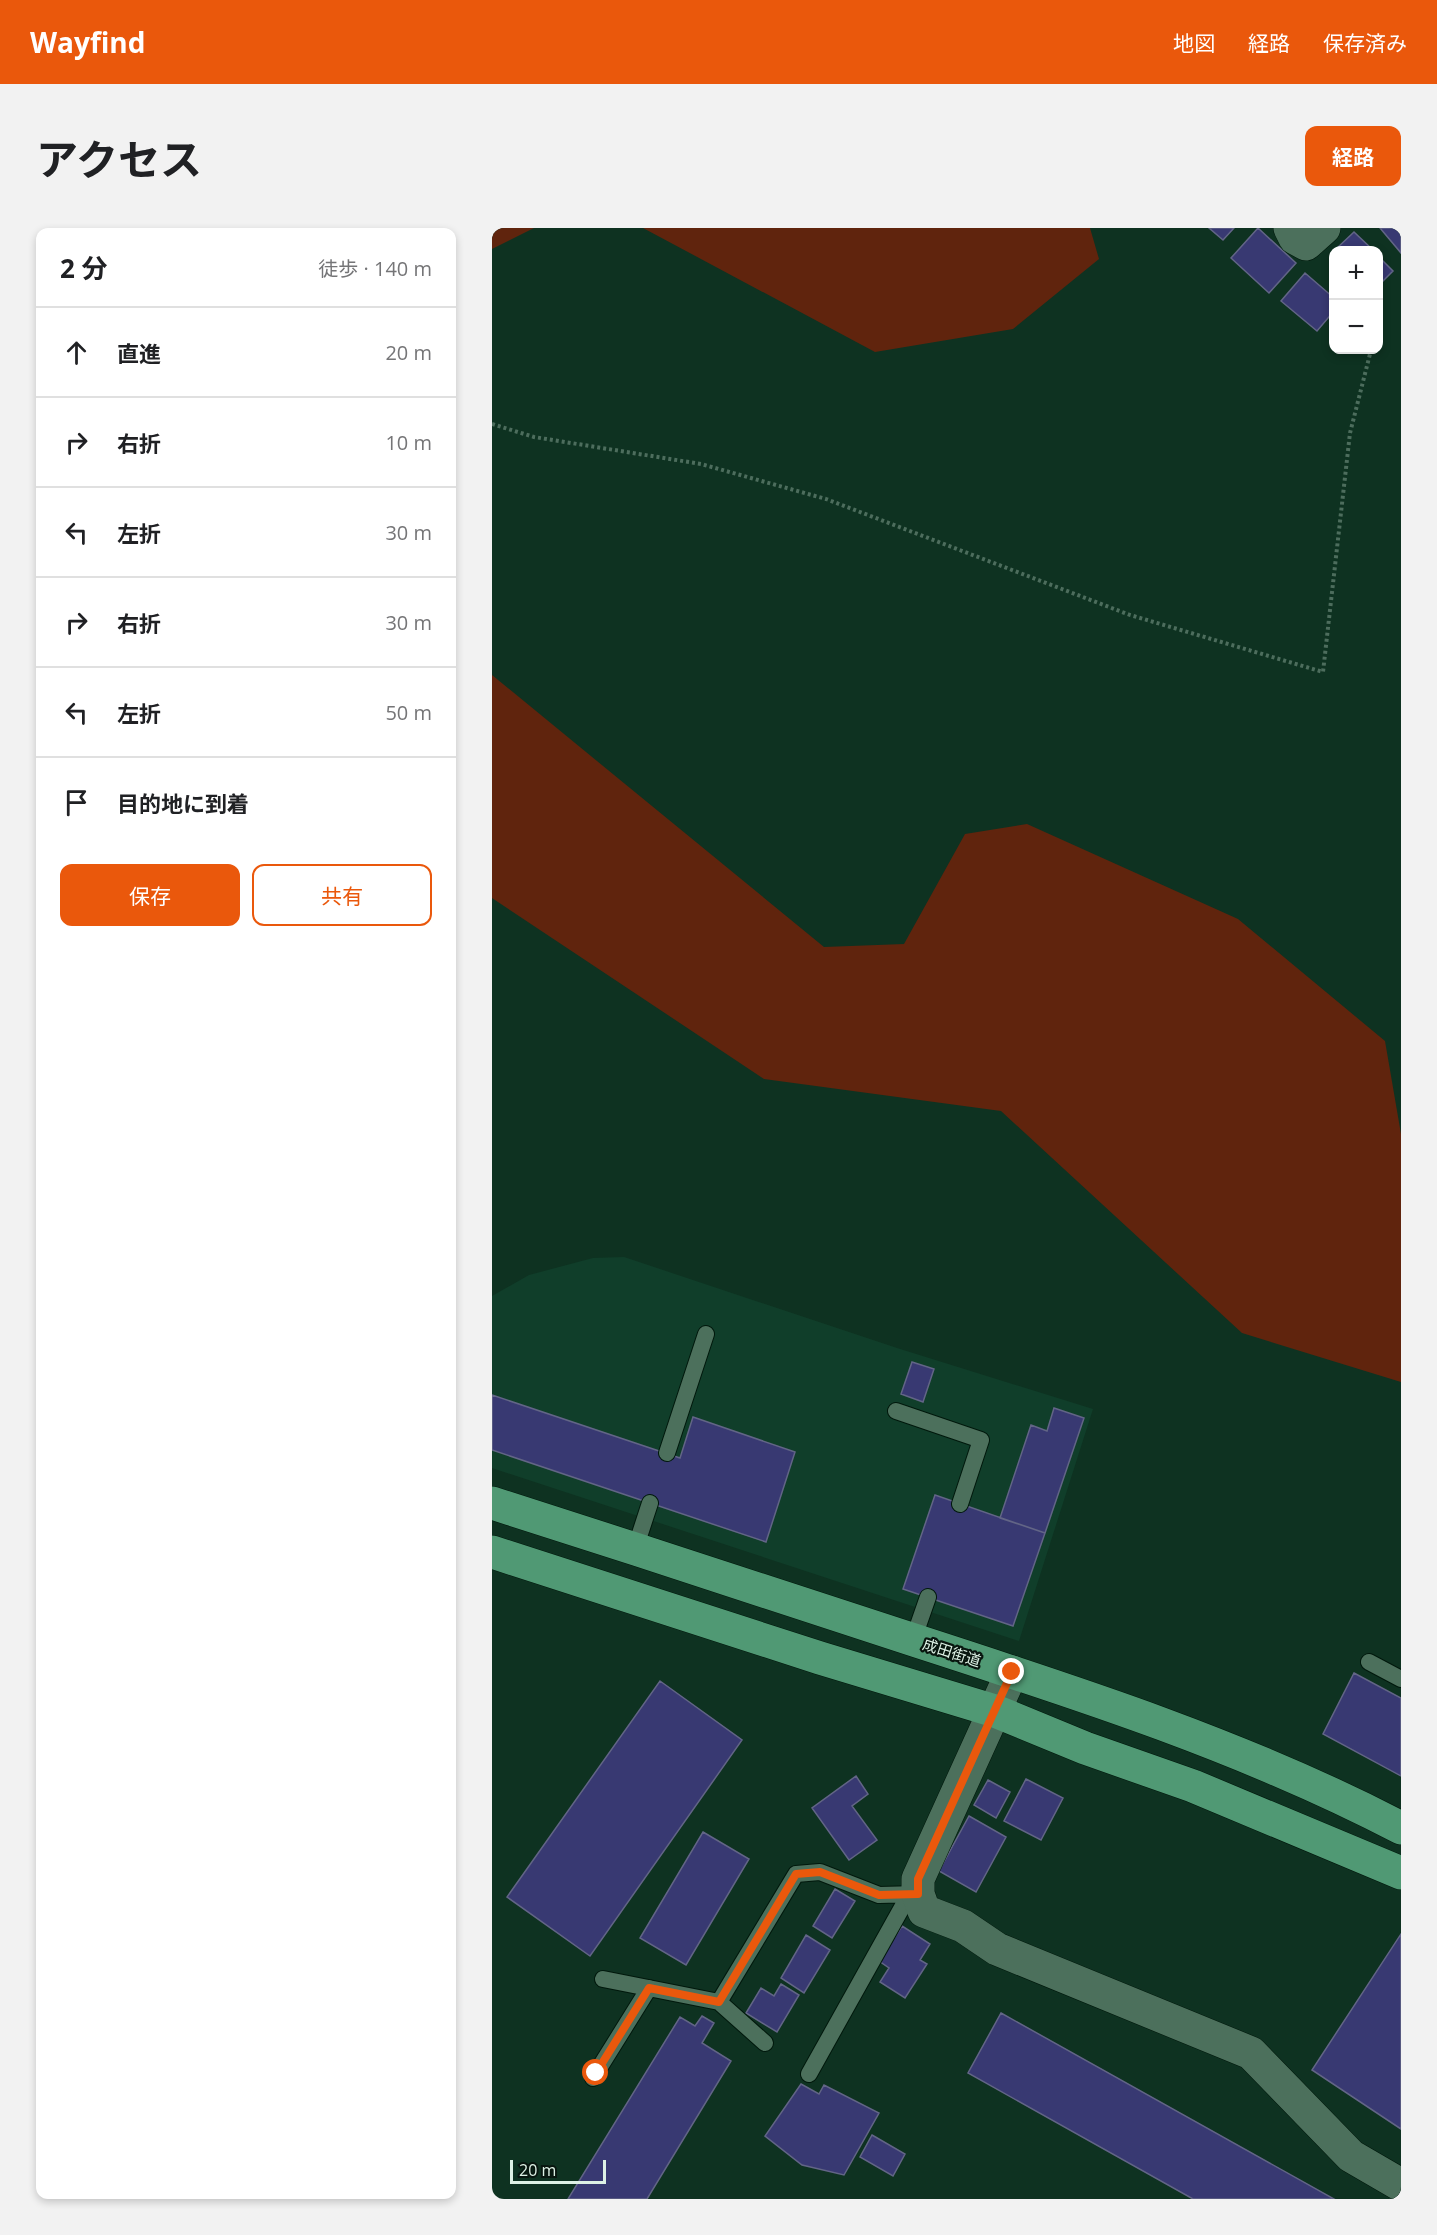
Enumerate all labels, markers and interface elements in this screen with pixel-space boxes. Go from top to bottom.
text: Wayfind [30,23,145,61]
text: 地図 [1173,29,1215,57]
text: 経路 [1248,29,1290,57]
text: 保存済み [1323,29,1407,57]
button: 経路 [1305,126,1401,186]
text: アクセス [36,130,202,187]
map controls [1329,246,1383,354]
button: + [1329,246,1383,300]
text: 2 分 [60,250,108,286]
text: 徒歩 · 140 m [318,255,432,282]
button: − [1329,300,1383,354]
icon: ahead [60,336,93,369]
text: 直進 [117,338,161,368]
text: 20 m [385,339,432,366]
icon: right [60,426,93,459]
text: 右折 [117,428,161,458]
text: 10 m [385,429,432,456]
icon: left [60,516,93,549]
text: 左折 [117,518,161,548]
text: 30 m [385,519,432,546]
icon: right [60,606,93,639]
text: 右折 [117,608,161,638]
text: 30 m [385,609,432,636]
icon: left [60,696,93,729]
text: 左折 [117,698,161,728]
text: 50 m [385,699,432,726]
icon: arrive [60,786,93,819]
text: 目的地に到着 [117,788,249,818]
button: 保存 [60,864,240,926]
button: 共有 [252,864,432,926]
street label: 成田街道 [920,1633,984,1671]
route end [998,1658,1024,1684]
route start [582,2059,608,2085]
scale bar [510,2157,606,2184]
text: 20 m [519,2159,556,2181]

